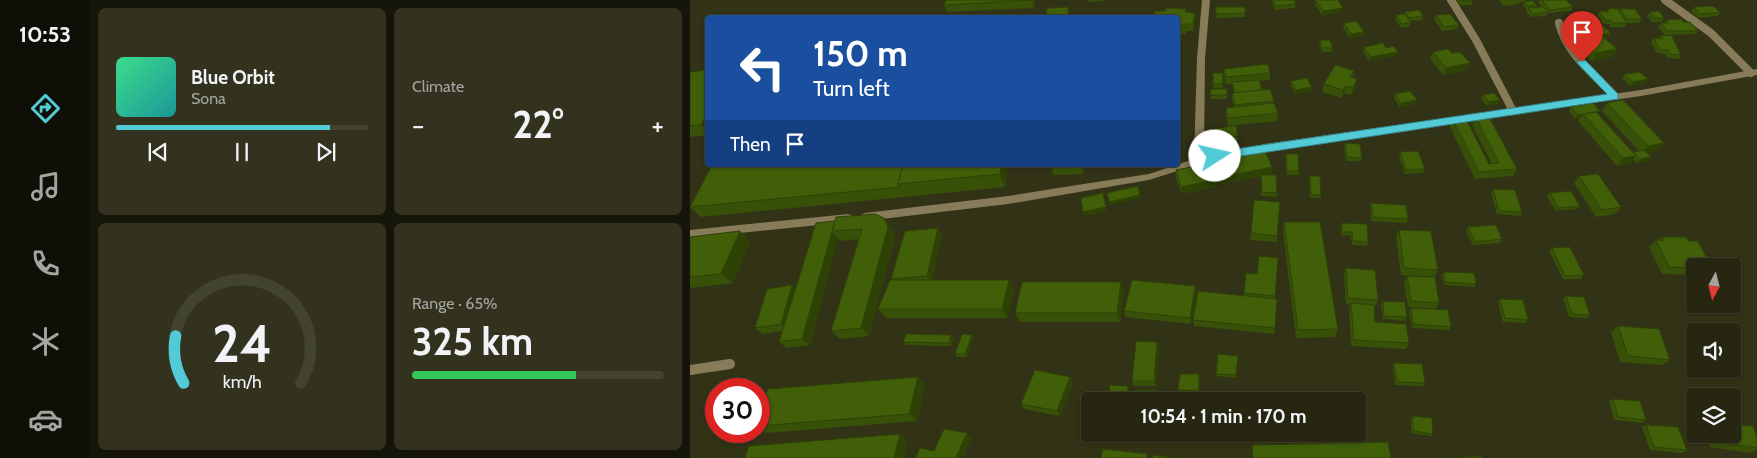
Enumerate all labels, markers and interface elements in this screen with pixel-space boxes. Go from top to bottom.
pin [1561,11,1603,62]
icon: arrive [1568,18,1596,46]
text: 10:53 [19,21,71,48]
text: 150 m [813,32,908,75]
icon: left [730,35,795,100]
text: Blue Orbit [191,66,275,89]
text: Turn left [813,75,890,102]
text: Climate [412,77,464,96]
text: Sona [191,89,226,108]
icon: directions [28,91,63,126]
text: 22° [512,101,564,148]
text: − [412,108,424,142]
text: + [652,108,664,142]
position arrow [1188,129,1240,181]
icon: arrive [781,130,809,158]
text: Then [730,133,771,156]
icon: previous [144,138,172,166]
icon: pause [228,138,256,166]
icon: next [312,138,340,166]
icon: music [28,169,63,204]
icon: phone [28,246,63,281]
north arrow [1686,258,1741,312]
map controls [1686,258,1741,443]
text: Range · 65% [412,294,498,313]
text: 24 [212,312,272,375]
text: 325 km [412,318,533,365]
button: sound [1686,323,1741,378]
icon: climate [28,324,63,359]
text: km/h [222,371,262,392]
speed limit sign: 30 [705,378,770,443]
button: layers [1686,388,1741,443]
icon: car [28,402,63,437]
text: 10:54 · 1 min · 170 m [1140,405,1307,428]

